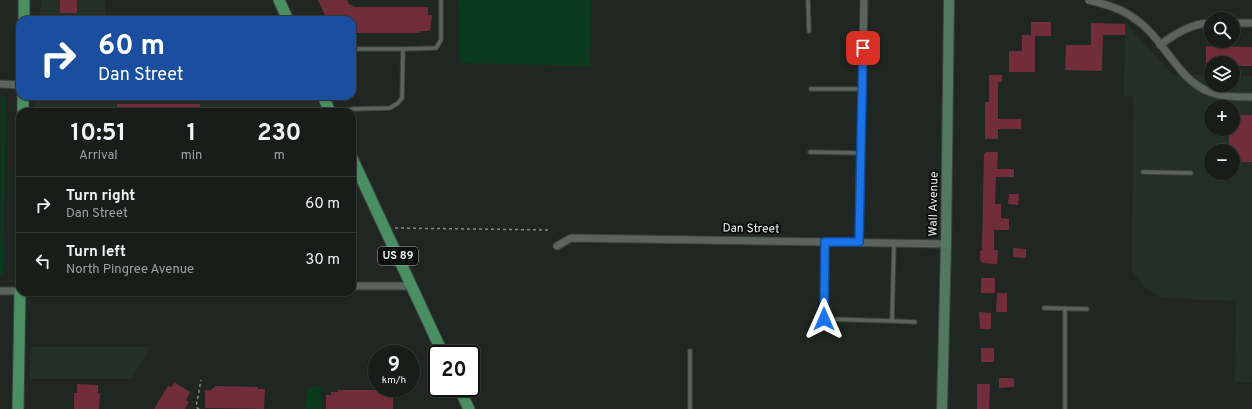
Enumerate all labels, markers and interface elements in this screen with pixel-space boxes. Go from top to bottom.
map controls [1204,12,1240,180]
button: search [1204,12,1240,48]
text: 60 m [98,29,165,65]
pin [846,31,880,65]
icon: right [32,32,84,84]
icon: arrive [852,37,874,59]
button: layers [1204,56,1240,92]
text: Dan Street [98,64,184,87]
button: + [1204,100,1240,136]
text: 10:51 [71,119,126,149]
text: 1 [187,119,196,149]
text: 230 [257,119,301,149]
button: − [1204,144,1240,180]
text: Arrival [79,148,118,164]
text: min [181,148,202,164]
text: m [274,148,285,164]
street label: Wall Avenue [925,171,943,237]
text: Turn right [66,187,135,206]
icon: right [32,194,54,216]
text: 60 m [305,195,340,214]
text: Dan Street [66,206,128,222]
street label: Dan Street [722,221,780,237]
text: Turn left [66,243,126,262]
road number: US 89 [378,247,418,265]
icon: left [32,250,54,272]
text: 30 m [305,251,340,270]
text: North Pingree Avenue [66,262,194,278]
position arrow [803,298,845,340]
speed limit sign: 20 [428,345,480,397]
text: 9 [388,353,400,379]
text: km/h [382,374,406,387]

